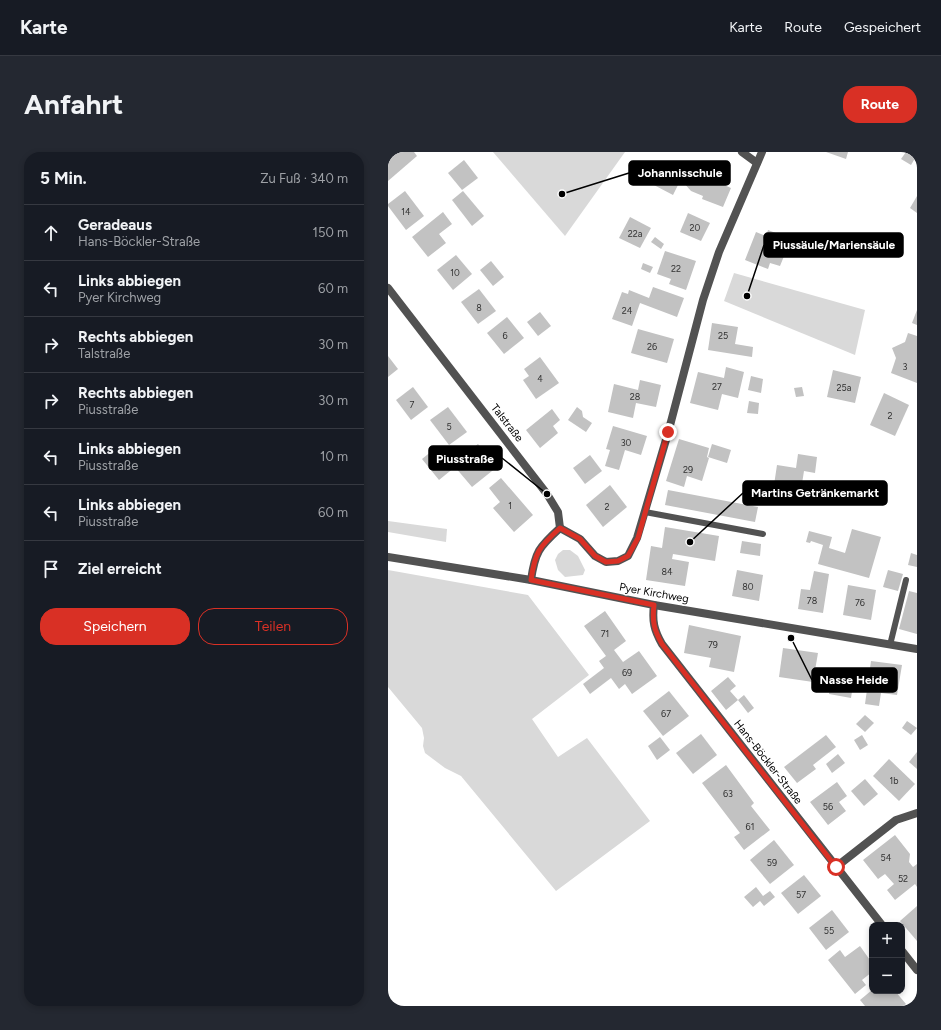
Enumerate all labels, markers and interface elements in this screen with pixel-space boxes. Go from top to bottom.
text: Karte [20,16,67,39]
text: Karte [729,19,762,36]
text: Route [784,19,822,36]
text: Gespeichert [844,19,921,36]
button: Route [843,86,917,123]
text: Anfahrt [24,87,123,121]
callout: Johannisschule [629,161,730,185]
text: Johannisschule [638,166,723,180]
text: 5 Min. [40,168,87,188]
text: Zu Fuß · 340 m [260,171,348,186]
house number: 14 [401,206,411,217]
text: Geradeaus [78,216,152,234]
icon: ahead [40,222,62,244]
house number: 20 [690,222,701,233]
text: 150 m [313,225,348,240]
house number: 22a [628,228,643,239]
callout: Piussäule/Mariensäule [764,233,903,257]
text: Hans-Böckler-Straße [78,234,200,249]
text: Piussäule/Mariensäule [773,238,896,252]
house number: 22 [671,263,681,274]
house number: 10 [450,267,460,278]
text: Links abbiegen [78,272,181,290]
icon: left [40,278,62,300]
text: 60 m [318,281,348,296]
text: Pyer Kirchweg [78,290,161,305]
house number: 8 [476,302,482,313]
house number: 24 [622,305,633,316]
text: Rechts abbiegen [78,328,193,346]
house number: 6 [502,330,508,341]
house number: 25 [718,330,728,341]
icon: right [40,334,62,356]
text: 30 m [318,337,348,352]
house number: 26 [647,341,657,352]
text: Talstraße [78,346,130,361]
house number: 3 [903,361,908,372]
house number: 4 [537,373,543,384]
house number: 27 [712,381,722,392]
house number: 25a [837,382,852,393]
text: Rechts abbiegen [78,384,193,402]
icon: right [40,390,62,412]
house number: 28 [630,391,641,402]
text: 30 m [318,393,348,408]
house number: 7 [410,399,415,410]
text: Piusstraße [78,402,138,417]
street label: Talstraße [488,402,526,444]
house number: 2 [887,410,893,421]
house number: 5 [446,421,452,432]
route end [659,423,677,441]
house number: 30 [621,437,632,448]
text: Links abbiegen [78,440,181,458]
icon: left [40,446,62,468]
callout: Piusstraße [429,446,502,470]
text: 10 m [320,449,348,464]
text: Piusstraße [436,452,494,466]
text: Piusstraße [78,458,138,473]
house number: 29 [683,464,693,475]
callout: Martins Getränkemarkt [743,481,887,505]
text: Martins Getränkemarkt [751,486,879,500]
text: Links abbiegen [78,496,181,514]
house number: 1 [508,500,512,511]
house number: 2 [604,501,610,512]
icon: left [40,502,62,524]
text: 60 m [318,505,348,520]
text: Piusstraße [78,514,138,529]
icon: arrive [40,558,62,580]
text: Ziel erreicht [78,560,162,578]
house number: 84 [661,566,673,577]
street label: Pyer Kirchweg [618,580,690,606]
house number: 80 [742,581,754,592]
house number: 78 [807,595,818,606]
house number: 76 [855,597,865,608]
button: Speichern [40,608,190,645]
button: Teilen [198,608,348,645]
house number: 71 [601,628,609,639]
house number: 79 [708,639,718,650]
house number: 69 [622,667,632,678]
callout: Nasse Heide [812,668,897,692]
text: Nasse Heide [820,673,889,687]
house number: 67 [661,708,671,719]
street label: Hans-Böckler-Straße [731,717,805,807]
house number: 1b [890,775,899,786]
house number: 63 [723,788,733,799]
house number: 56 [823,801,833,812]
house number: 61 [746,821,754,832]
house number: 54 [881,852,892,863]
house number: 59 [767,857,777,868]
route start [827,858,845,876]
house number: 52 [898,873,908,884]
house number: 57 [796,889,806,900]
map controls [869,922,905,994]
button: + [869,922,905,958]
house number: 55 [824,925,834,936]
button: − [869,958,905,994]

